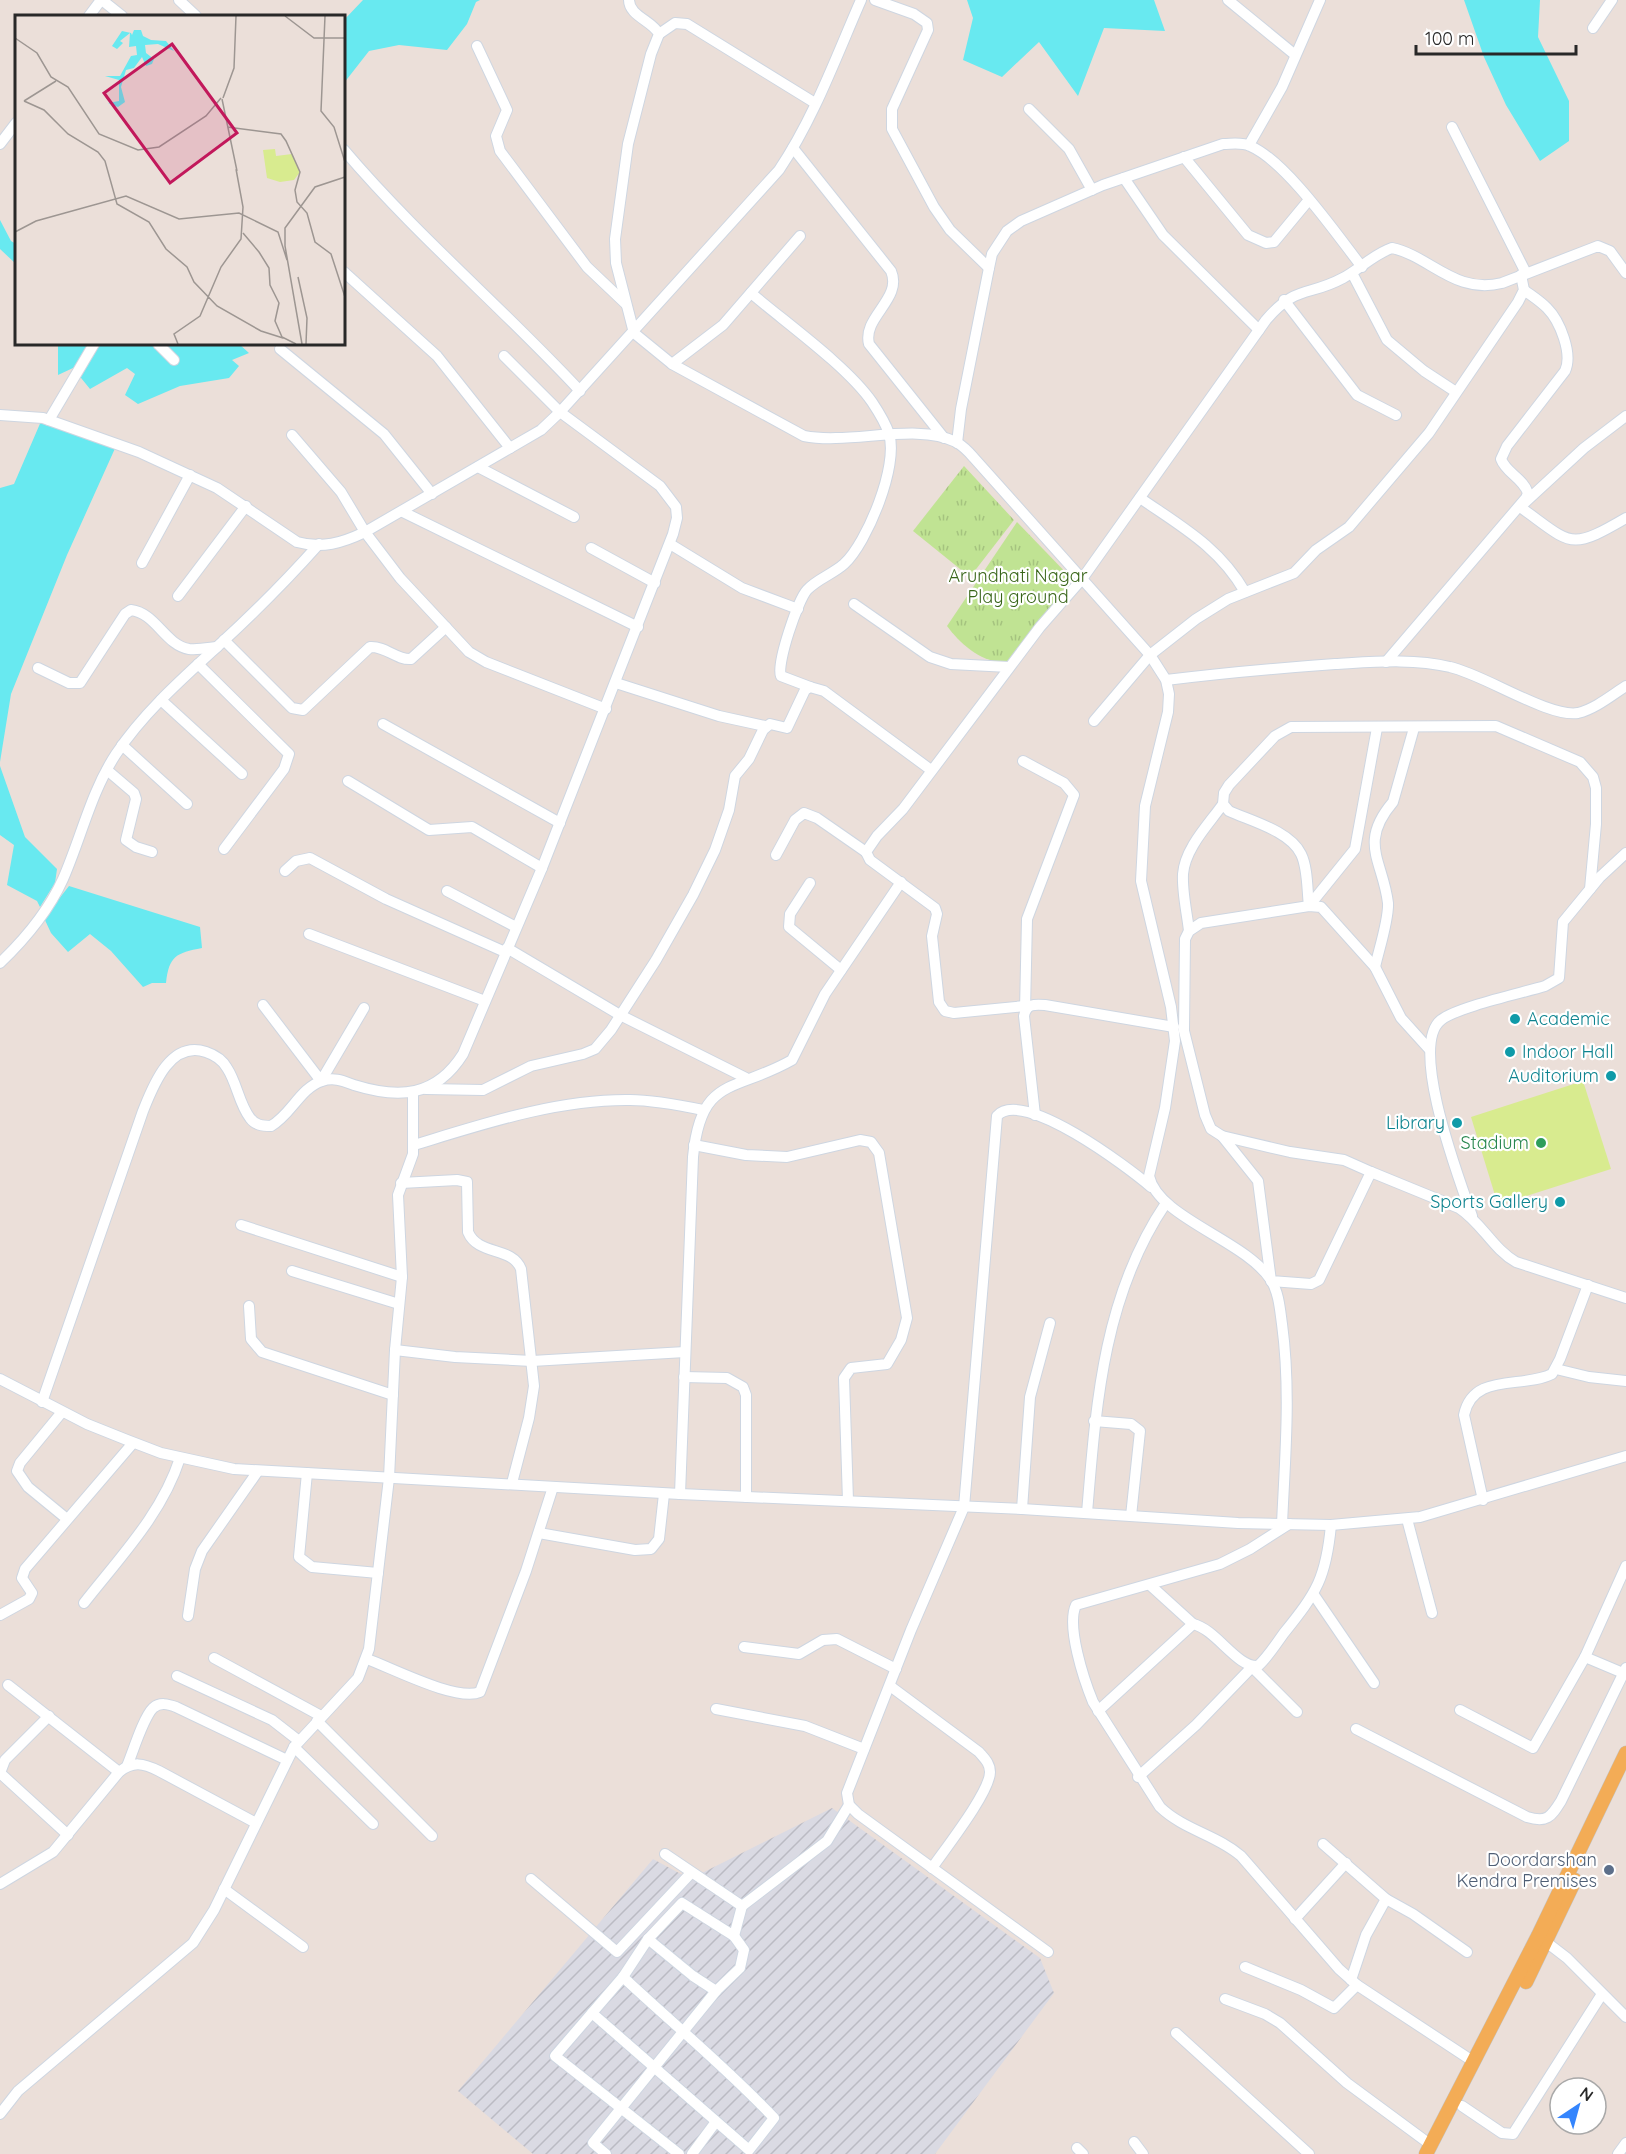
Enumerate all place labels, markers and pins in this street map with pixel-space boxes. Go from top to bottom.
place label: Academic [1527,1007,1610,1030]
marker: Academic [1508,1012,1522,1026]
place label: Indoor Hall [1522,1040,1614,1063]
marker: Indoor Hall [1503,1045,1517,1059]
place label: Auditorium [1508,1064,1599,1087]
marker: Auditorium [1604,1069,1618,1083]
place label: Library [1386,1111,1445,1134]
marker: Library [1450,1116,1464,1130]
place label: Stadium [1460,1131,1529,1154]
marker: Stadium [1534,1136,1548,1150]
place label: Sports Gallery [1430,1190,1548,1213]
marker: Sports Gallery [1553,1195,1567,1209]
place label: Doordarshan Kendra Premises [1456,1848,1597,1892]
marker: Doordarshan Kendra Premises [1602,1863,1616,1877]

